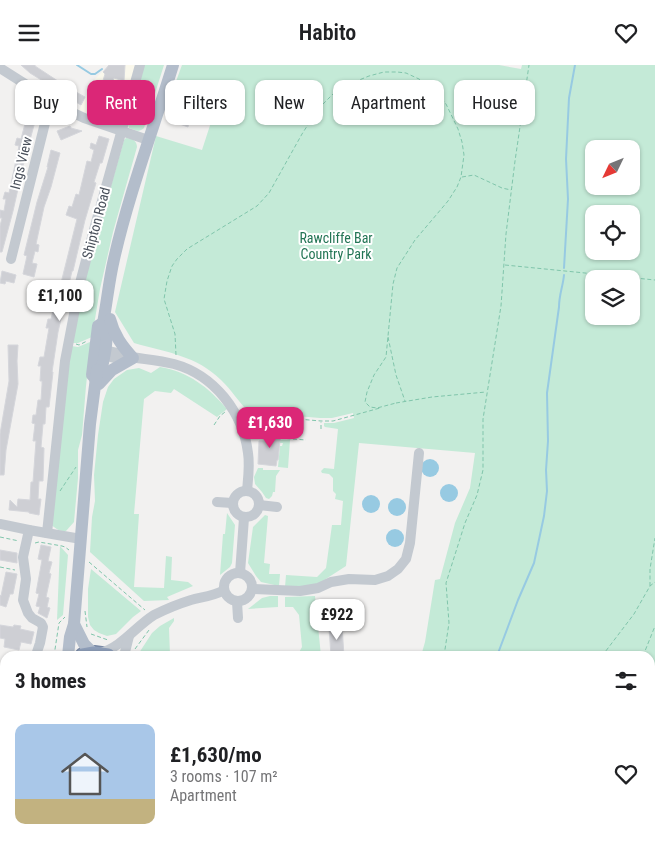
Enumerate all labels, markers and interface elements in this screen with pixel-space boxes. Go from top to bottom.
icon: menu [15,19,43,47]
icon: heart [612,19,640,47]
text: Habito [299,20,356,45]
chip: Buy [15,80,77,125]
chip: Rent [87,80,155,125]
chip: Filters [165,80,245,125]
chip: New [255,80,323,125]
chip: Apartment [333,80,444,125]
chip: House [454,80,535,125]
street label: Ings View [7,135,35,191]
north arrow [585,140,640,195]
map controls [585,140,640,325]
street label: Shipton Road [79,186,113,260]
button: locate [585,205,640,260]
park label: Rawcliffe Bar Country Park [299,230,373,262]
button: layers [585,270,640,325]
pin: £1,100 [19,279,101,322]
text: £1,100 [38,286,82,305]
pin: £1,630 [229,407,311,449]
text: £1,630 [248,413,292,432]
pin: £922 [307,599,367,641]
text: £922 [321,605,353,624]
icon: filters [612,667,640,695]
text: 3 homes [15,669,86,693]
text: £1,630/mo [170,743,262,767]
icon: home [55,744,115,804]
icon: heart [612,760,640,788]
text: 3 rooms · 107 m² [170,767,278,786]
text: Apartment [170,786,237,805]

